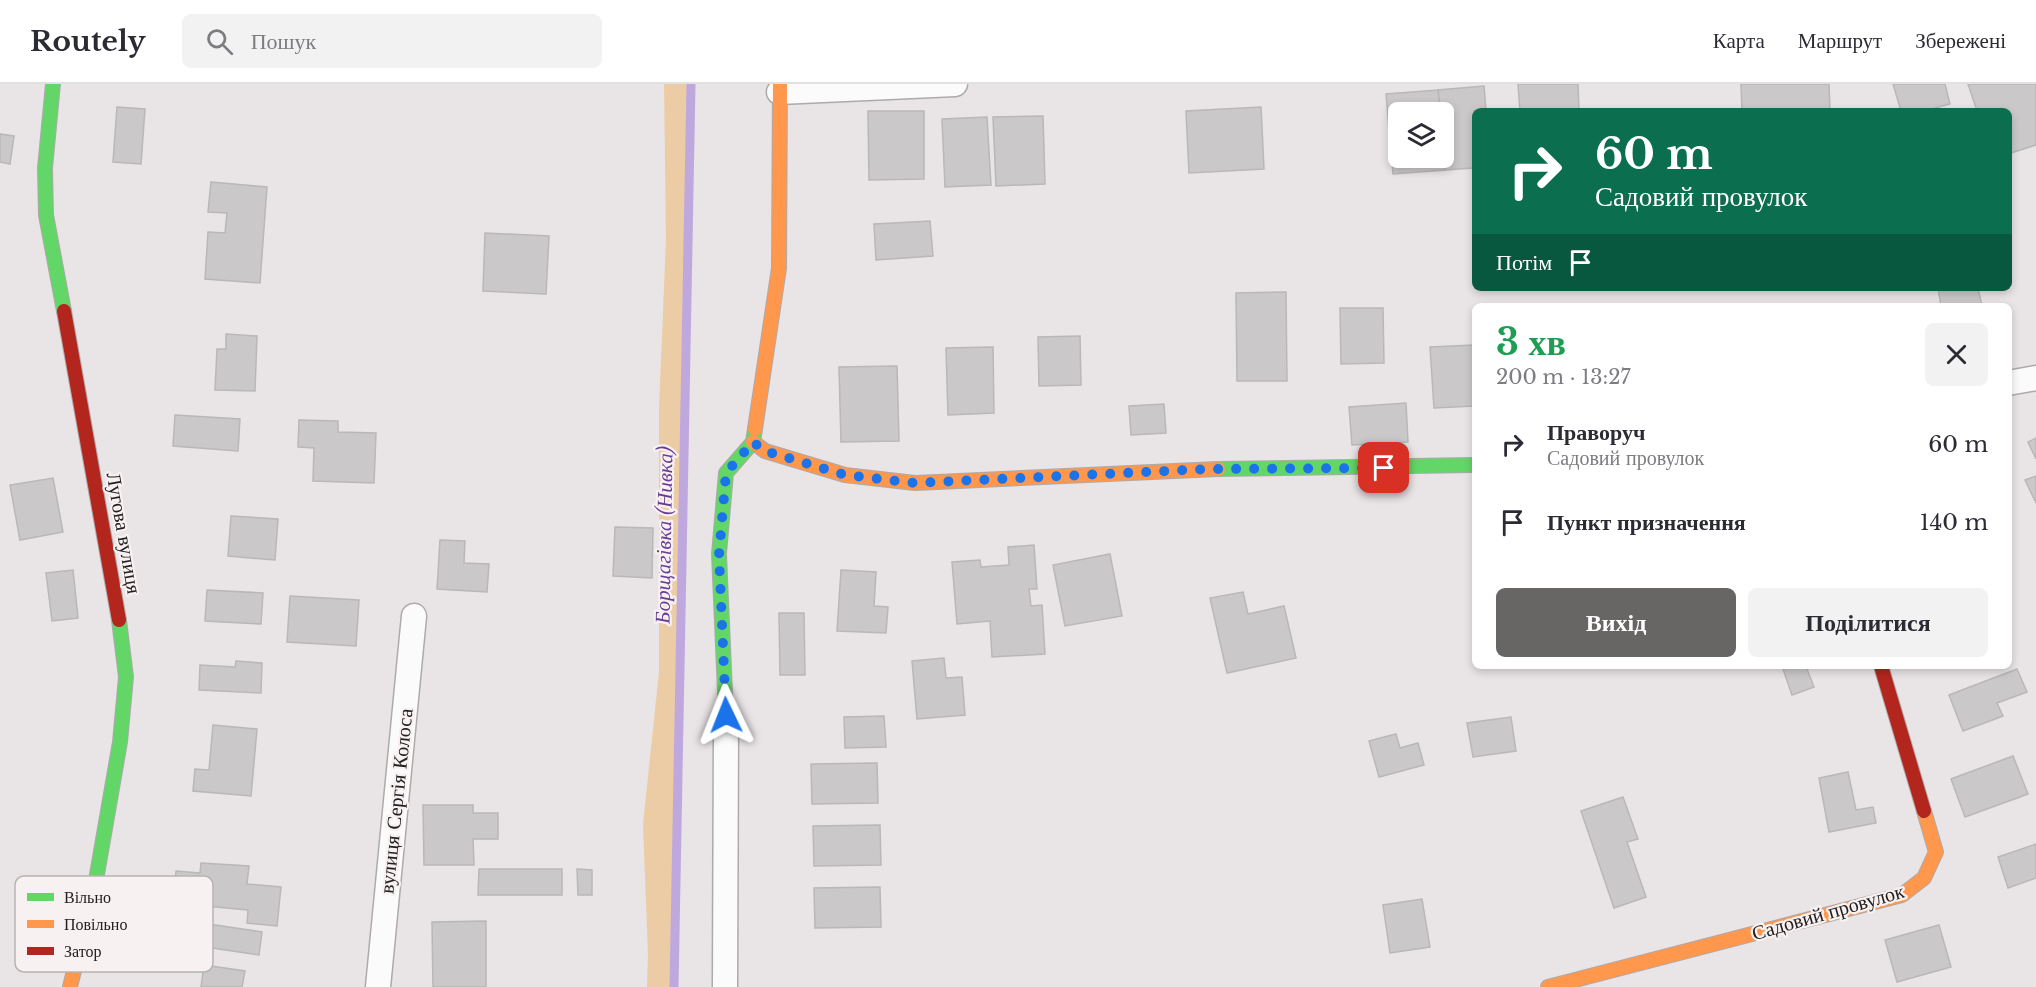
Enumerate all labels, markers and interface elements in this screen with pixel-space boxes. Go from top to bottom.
search box [182,14,602,68]
text: Routely [30,24,146,59]
icon: search [203,25,236,58]
text: Пошук [251,28,316,55]
text: Карта [1713,28,1765,54]
text: Маршрут [1798,28,1882,54]
text: Збережені [1915,28,2006,54]
map controls [1388,102,1454,168]
button: layers [1388,102,1454,168]
text: 60 m [1595,128,1713,180]
icon: right [1496,132,1574,210]
text: Садовий провулок [1595,180,1807,213]
icon: arrive [1564,246,1597,279]
text: Потім [1496,249,1552,276]
text: 3 хв [1496,320,1566,365]
button: close [1925,323,1988,386]
text: 200 m · 13:27 [1496,365,1631,389]
text: Праворуч [1547,419,1645,446]
icon: right [1496,428,1529,461]
text: 60 m [1928,431,1988,458]
pin [1358,442,1409,493]
water label: Борщагівка (Нивка) [649,446,679,625]
text: Садовий провулок [1547,446,1704,470]
icon: arrive [1367,451,1400,484]
street label: Лугова вулиця [101,470,147,596]
icon: arrive [1496,506,1529,539]
text: Пункт призначення [1547,509,1746,536]
text: 140 m [1920,509,1988,536]
button: Вихід [1496,588,1736,657]
button: Поділитися [1748,588,1988,657]
position arrow [694,683,758,747]
street label: вулиця Сергія Колоса [374,707,418,895]
legend [15,876,213,972]
street label: Садовий провулок [1749,879,1907,945]
text: Вільно [64,887,111,907]
text: Повільно [64,914,127,934]
text: Затор [64,941,101,961]

